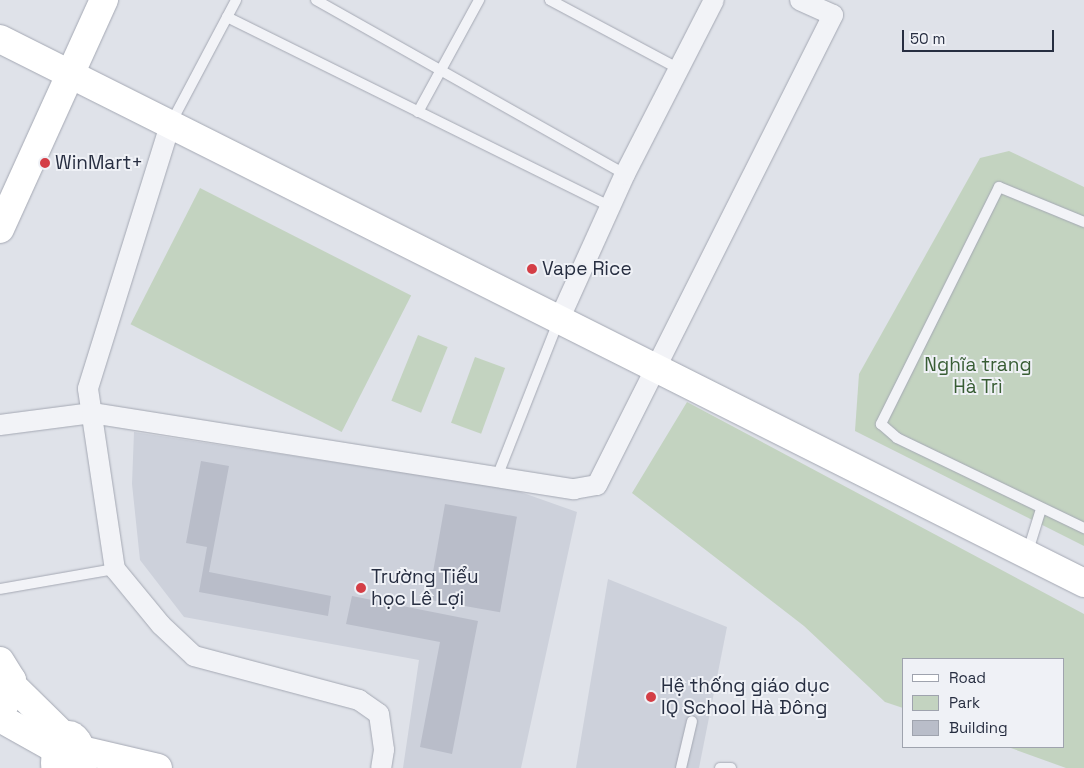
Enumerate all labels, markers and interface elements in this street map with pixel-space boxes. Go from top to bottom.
scale bar [904,20,1056,52]
text: 50 m [910,29,945,48]
place label: WinMart+ [55,152,143,174]
marker: WinMart+ [39,157,51,169]
place label: Vape Rice [542,258,632,280]
marker: Vape Rice [526,263,538,275]
park label: Nghĩa trang Hà Trì [924,354,1032,398]
place label: Trường Tiểu học Lê Lợi [371,566,479,610]
marker: Trường Tiểu học Lê Lợi [355,582,367,594]
legend [902,658,1064,748]
text: Road [949,668,986,687]
place label: Hệ thống giáo dục IQ School Hà Đông [661,675,830,719]
marker: Hệ thống giáo dục IQ School Hà Đông [645,691,657,703]
text: Park [949,693,980,712]
text: Building [949,718,1008,737]

